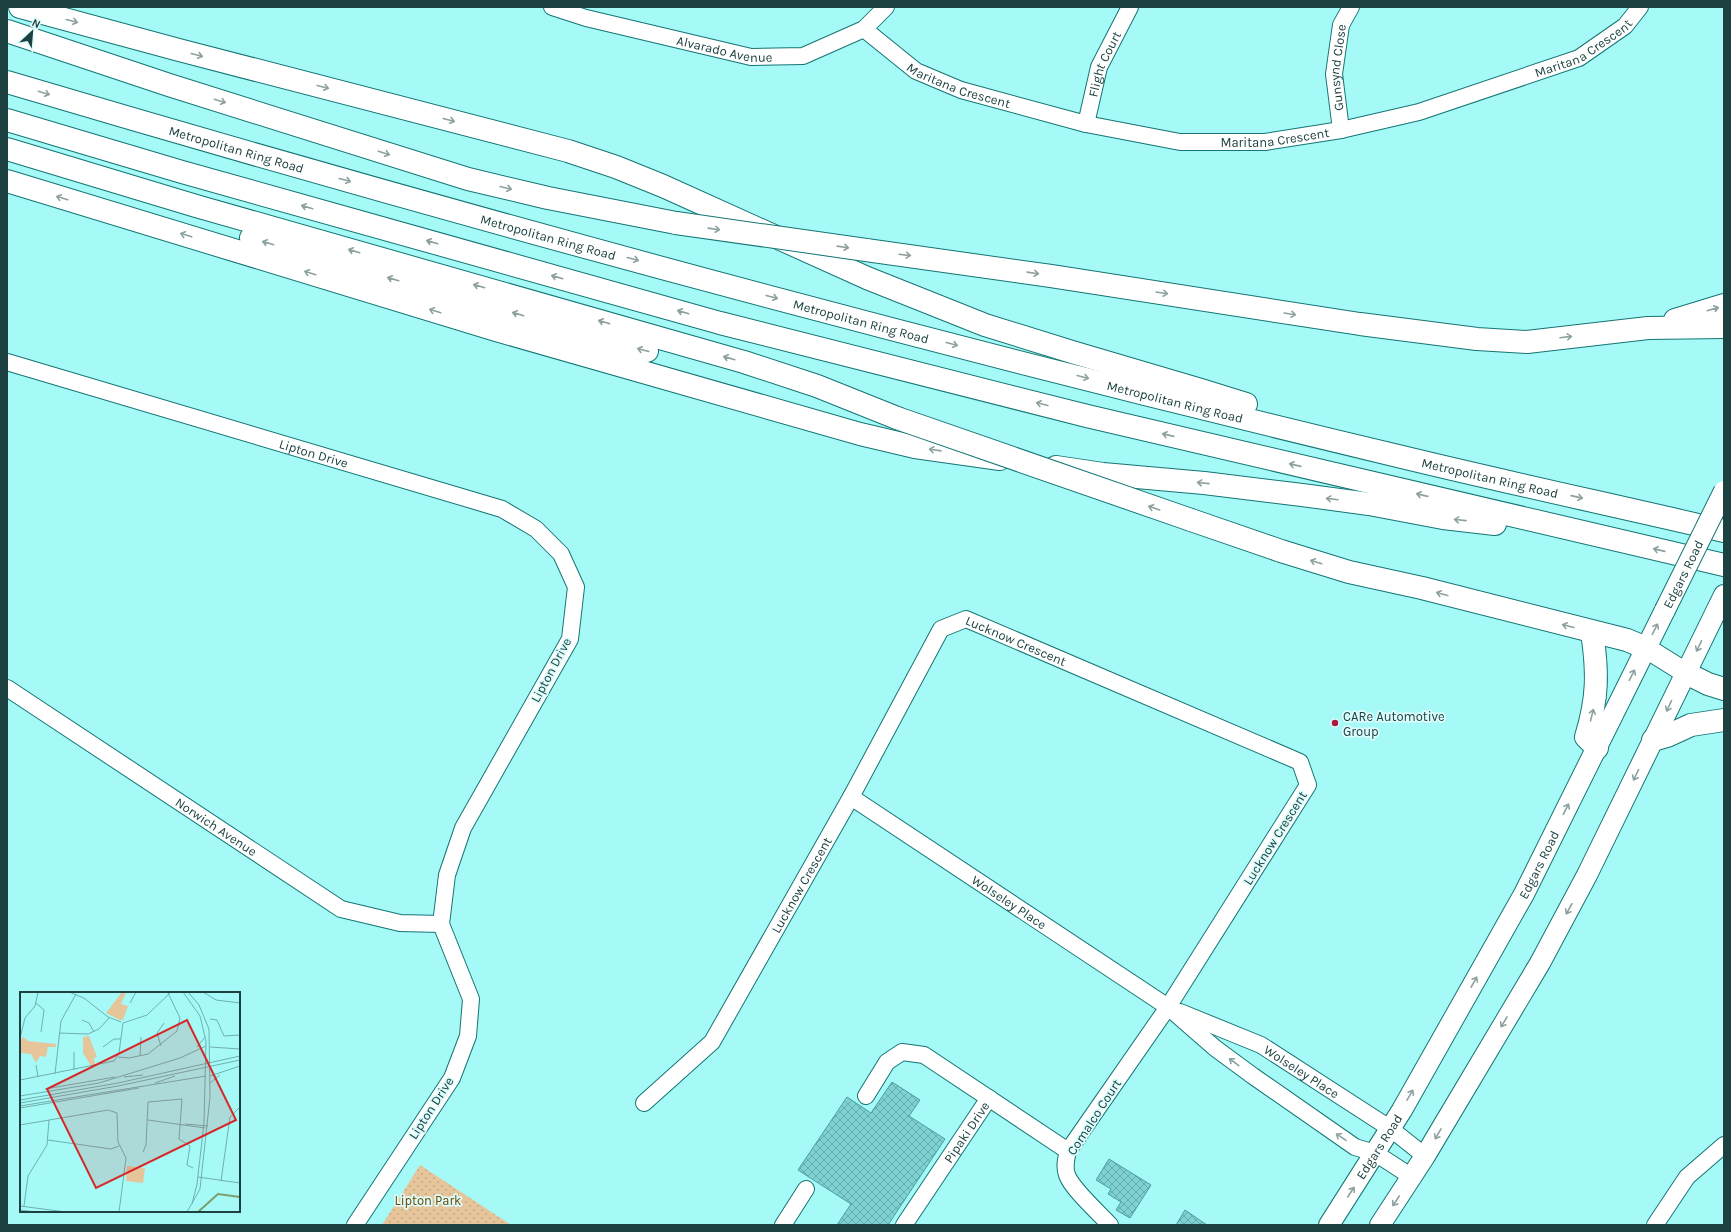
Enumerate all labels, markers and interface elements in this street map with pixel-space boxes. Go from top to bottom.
north arrow [12,12,52,52]
text: N [30,16,43,31]
street label: Maritana Crescent [1533,16,1635,80]
one-way arrow [65,18,78,25]
street label: Gunsynd Close [1327,23,1349,112]
street label: Flight Court [1085,28,1124,98]
street label: Alvarado Avenue [675,32,773,65]
one-way arrow [190,52,203,59]
street label: Maritana Crescent [904,59,1012,111]
one-way arrow [316,84,329,92]
one-way arrow [38,90,51,97]
one-way arrow [213,98,226,105]
one-way arrow [442,117,455,124]
street label: Metropolitan Ring Road [167,122,306,176]
street label: Maritana Crescent [1220,124,1330,150]
one-way arrow [377,150,390,157]
one-way arrow [339,177,352,184]
one-way arrow [499,185,512,193]
one-way arrow [55,194,68,201]
one-way arrow [301,203,314,210]
street label: Metropolitan Ring Road [479,211,618,263]
one-way arrow [707,225,720,233]
one-way arrow [180,231,193,238]
one-way arrow [426,238,439,245]
one-way arrow [262,239,275,246]
one-way arrow [836,243,849,251]
one-way arrow [348,247,361,254]
one-way arrow [898,251,911,259]
one-way arrow [626,256,639,263]
one-way arrow [304,269,317,276]
one-way arrow [1026,269,1039,277]
one-way arrow [551,273,564,280]
one-way arrow [387,275,400,282]
one-way arrow [473,282,486,289]
one-way arrow [1155,289,1168,297]
one-way arrow [766,294,779,301]
street label: Metropolitan Ring Road [792,296,931,346]
one-way arrow [1706,305,1719,312]
one-way arrow [428,307,441,314]
one-way arrow [676,308,689,315]
one-way arrow [512,310,525,317]
one-way arrow [1283,310,1296,318]
one-way arrow [598,318,611,325]
one-way arrow [1559,333,1572,341]
one-way arrow [946,341,959,348]
one-way arrow [637,345,650,353]
one-way arrow [723,354,736,361]
one-way arrow [1076,374,1089,382]
street label: Metropolitan Ring Road [1105,377,1245,426]
one-way arrow [1036,400,1049,408]
one-way arrow [1162,431,1175,438]
street label: Lipton Drive [278,436,350,470]
one-way arrow [929,446,942,454]
street label: Metropolitan Ring Road [1420,454,1560,501]
one-way arrow [1289,461,1302,468]
one-way arrow [1197,479,1210,487]
one-way arrow [1415,490,1428,498]
one-way arrow [1570,494,1583,501]
one-way arrow [1326,495,1339,503]
one-way arrow [1149,503,1161,511]
one-way arrow [1454,516,1467,524]
street label: Edgars Road [1660,538,1706,611]
one-way arrow [1653,546,1666,553]
one-way arrow [1310,558,1323,565]
one-way arrow [1436,589,1449,597]
street label: Lucknow Crescent [964,612,1069,669]
one-way arrow [1562,622,1575,630]
one-way arrow [1652,624,1660,636]
street label: Lipton Drive [528,635,574,705]
one-way arrow [1695,639,1702,651]
one-way arrow [1629,670,1636,682]
one-way arrow [1665,700,1672,712]
place label: CARe Automotive Group [1343,709,1445,739]
one-way arrow [1589,709,1597,722]
marker: CARe Automotive Group [1330,718,1340,728]
one-way arrow [1632,769,1639,781]
street label: Lucknow Crescent [1240,788,1310,888]
street label: Norwich Avenue [173,794,260,859]
one-way arrow [1563,803,1571,815]
street label: Edgars Road [1515,828,1562,901]
street label: Lucknow Crescent [768,834,834,935]
street label: Wolseley Place [969,872,1050,932]
one-way arrow [1564,903,1572,915]
one-way arrow [1471,976,1479,988]
inset map [20,992,240,1212]
one-way arrow [1500,1016,1508,1028]
street label: Wolseley Place [1261,1042,1342,1101]
one-way arrow [1229,1058,1240,1067]
street label: Lipton Drive [405,1074,457,1142]
street label: Comalco Court [1064,1076,1124,1158]
one-way arrow [1407,1089,1415,1101]
street label: Pipaki Drive [940,1098,992,1165]
street label: Edgars Road [1353,1111,1405,1182]
one-way arrow [1433,1128,1441,1140]
one-way arrow [1335,1133,1346,1141]
one-way arrow [1347,1186,1355,1198]
park label: Lipton Park [395,1193,461,1208]
one-way arrow [1392,1195,1400,1206]

